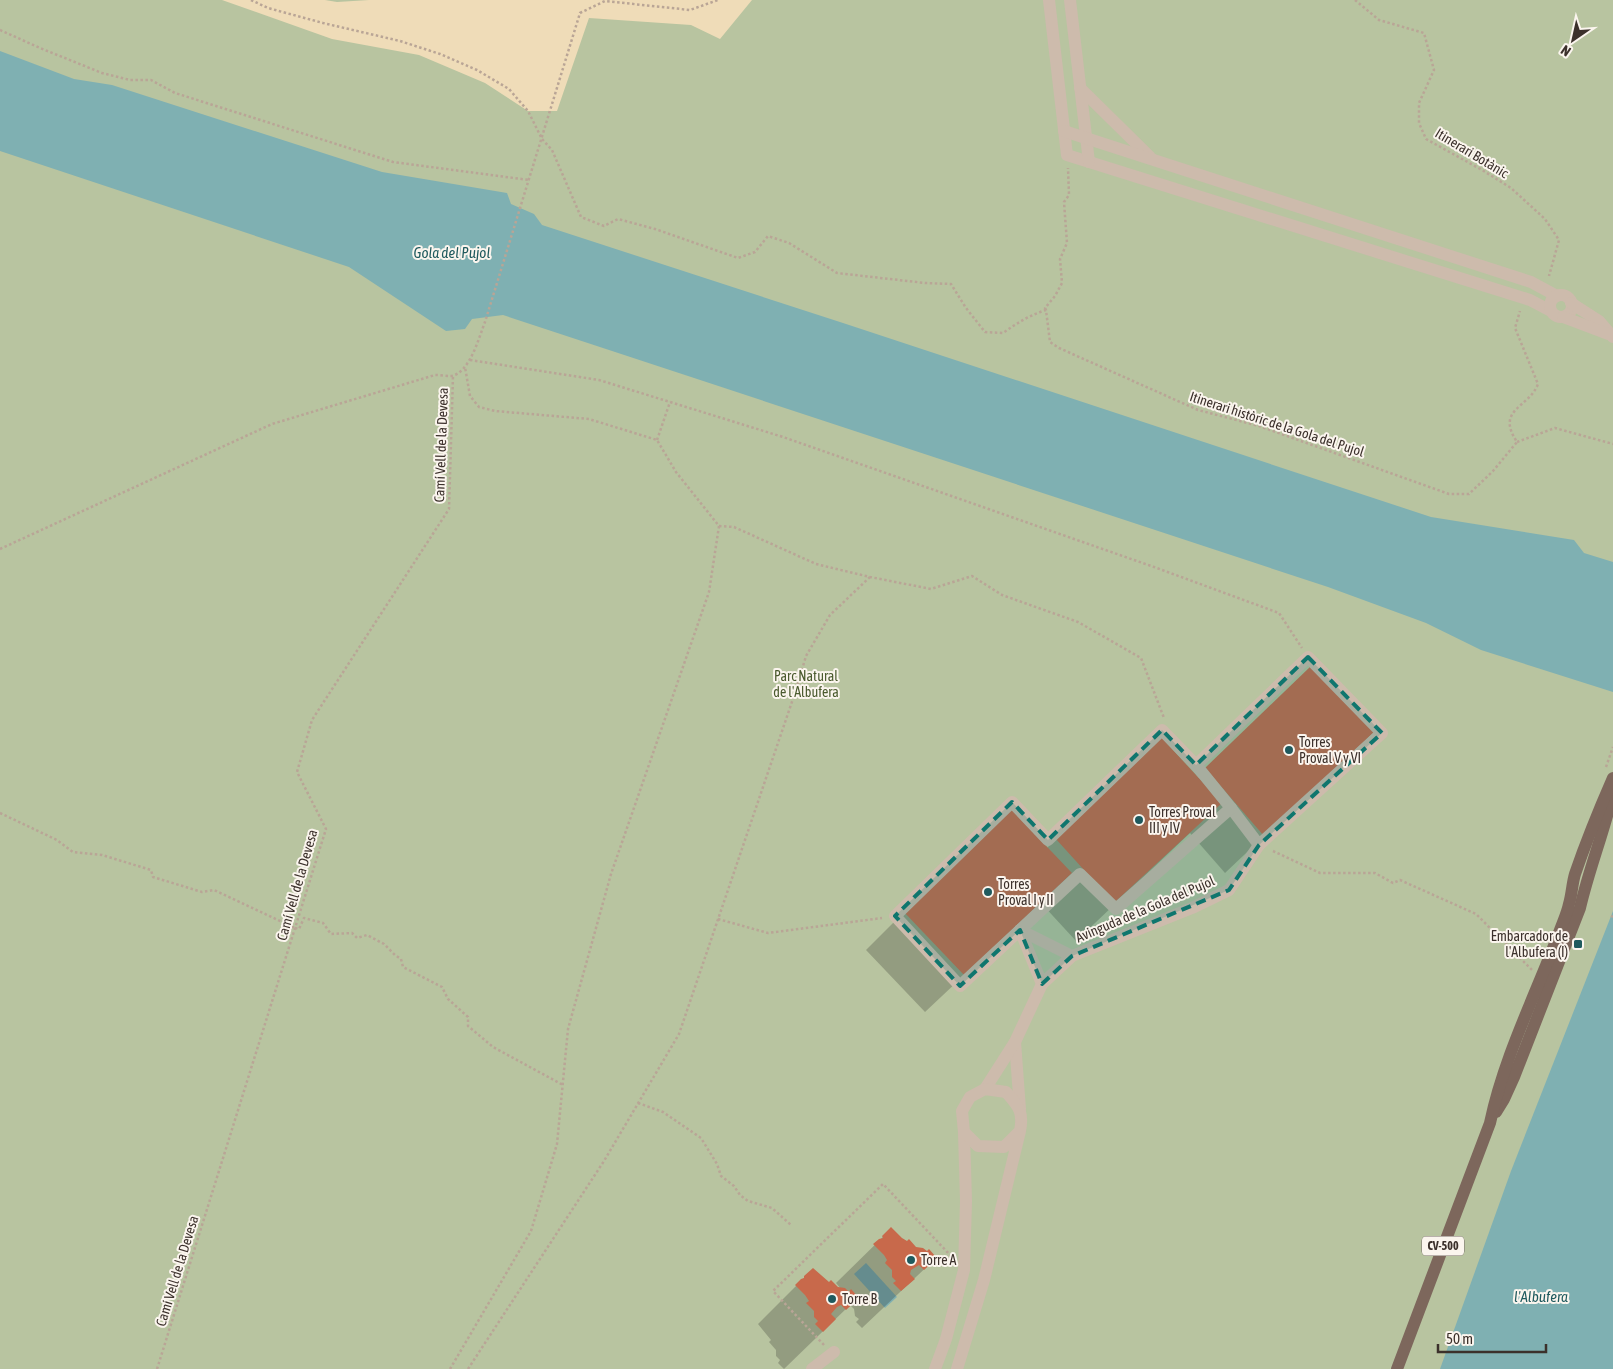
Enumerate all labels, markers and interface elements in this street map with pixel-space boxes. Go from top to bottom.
north arrow [1548,15,1598,65]
text: N [1558,42,1574,60]
street label: Itinerari Botànic [1433,125,1512,182]
water label: Gola del Pujol [414,244,490,261]
street label: Camí Vell de la Devesa [431,387,451,503]
street label: Itinerari històric de la Gola del Pujol [1188,388,1366,460]
park label: Parc Natural de l'Albufera [773,668,839,700]
place label: Torres Proval V y VI [1299,734,1361,766]
marker: Torres Proval V y VI [1283,744,1295,756]
place label: Torres Proval III y IV [1149,804,1216,836]
marker: Torres Proval III y IV [1133,814,1145,826]
street label: Camí Vell de la Devesa [274,828,320,942]
street label: Avinguda de la Gola del Pujol [1073,872,1217,946]
place label: Torres Proval I y II [998,876,1054,908]
marker: Torres Proval I y II [982,886,994,898]
place label: Embarcador de l'Albufera (I) [1491,928,1568,960]
marker: Embarcador de l'Albufera (I) [1572,938,1584,950]
street label: Camí Vell de la Devesa [153,1214,201,1328]
road number: CV-500 [1422,1236,1464,1256]
place label: Torre A [921,1252,956,1268]
marker: Torre A [905,1254,917,1266]
water label: l'Albufera [1514,1288,1568,1305]
place label: Torre B [842,1291,877,1307]
marker: Torre B [826,1293,838,1305]
scale bar [1438,1322,1546,1354]
text: 50 m [1446,1330,1473,1347]

